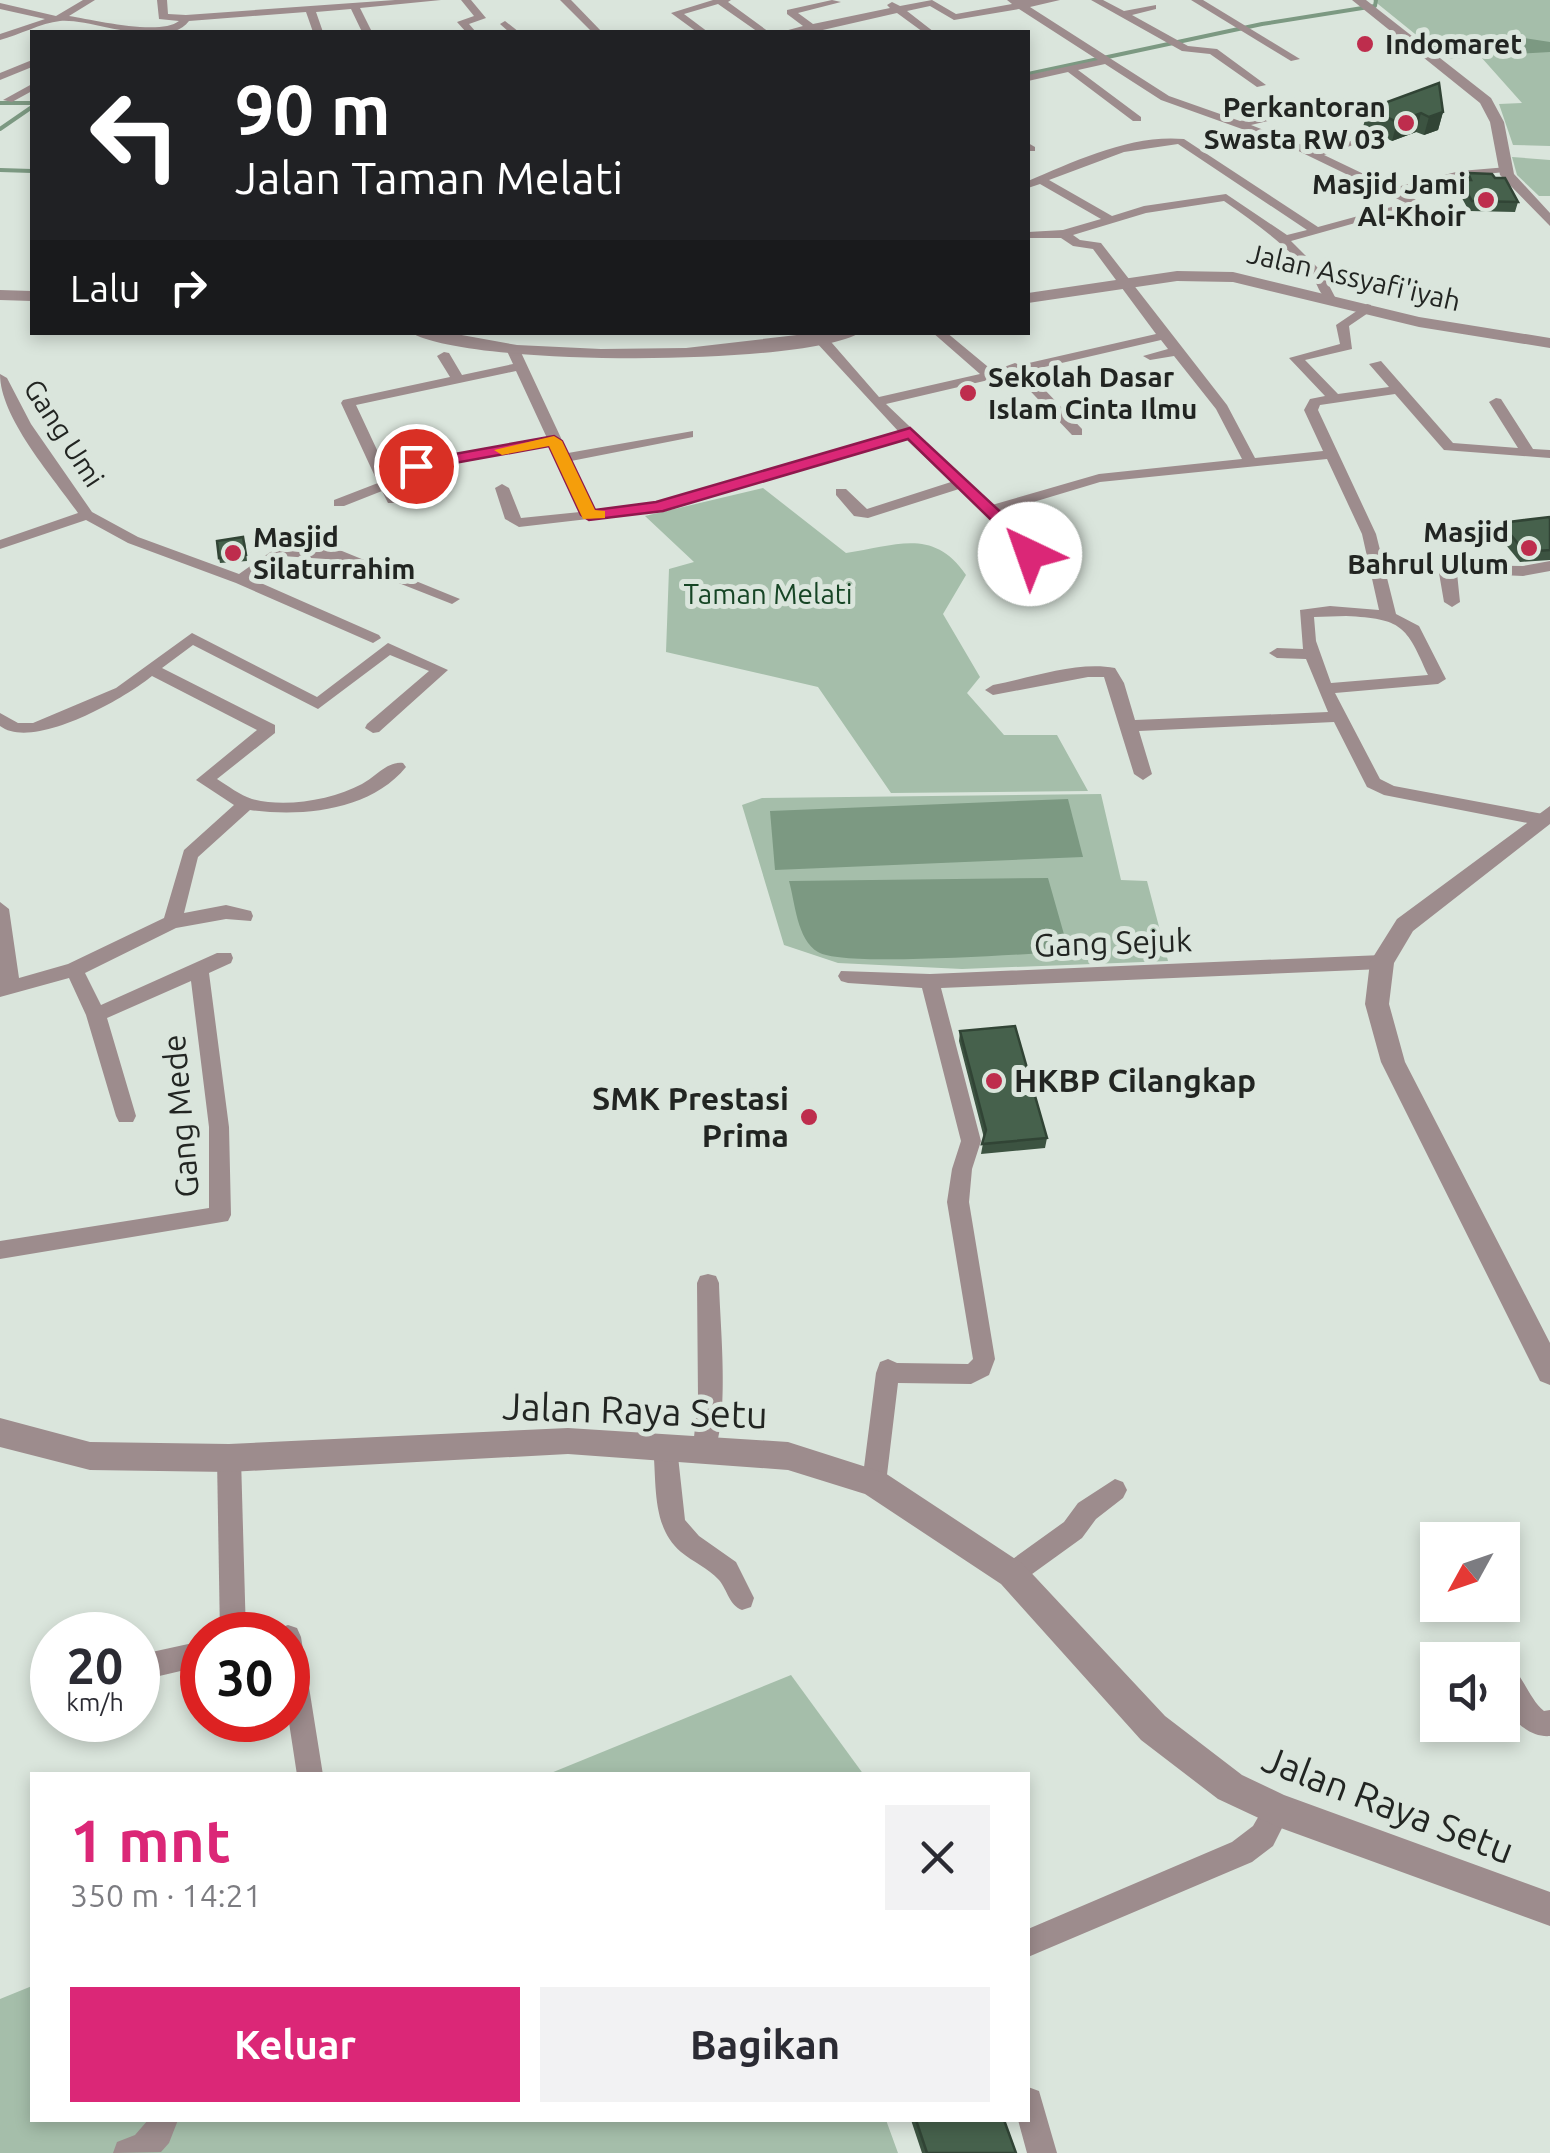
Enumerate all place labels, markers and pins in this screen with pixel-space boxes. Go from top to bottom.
place label: Indomaret [1385,28,1522,59]
marker: Indomaret [1354,33,1376,55]
place label: Perkantoran Swasta RW 03 [1204,91,1386,154]
marker: Perkantoran Swasta RW 03 [1395,112,1417,134]
place label: Masjid Jami Al-Khoir [1312,168,1466,231]
marker: Masjid Jami Al-Khoir [1475,189,1497,211]
place label: Sekolah Dasar Islam Cinta Ilmu [988,361,1197,424]
marker: Sekolah Dasar Islam Cinta Ilmu [957,382,979,404]
pin [374,424,459,509]
place label: Masjid Bahrul Ulum [1347,516,1509,579]
place label: Masjid Silaturrahim [253,521,415,584]
marker: Masjid Bahrul Ulum [1518,537,1540,559]
marker: Masjid Silaturrahim [222,542,244,564]
place label: HKBP Cilangkap [1014,1062,1256,1098]
marker: HKBP Cilangkap [983,1070,1005,1092]
place label: SMK Prestasi Prima [592,1080,789,1153]
marker: SMK Prestasi Prima [798,1106,820,1128]

